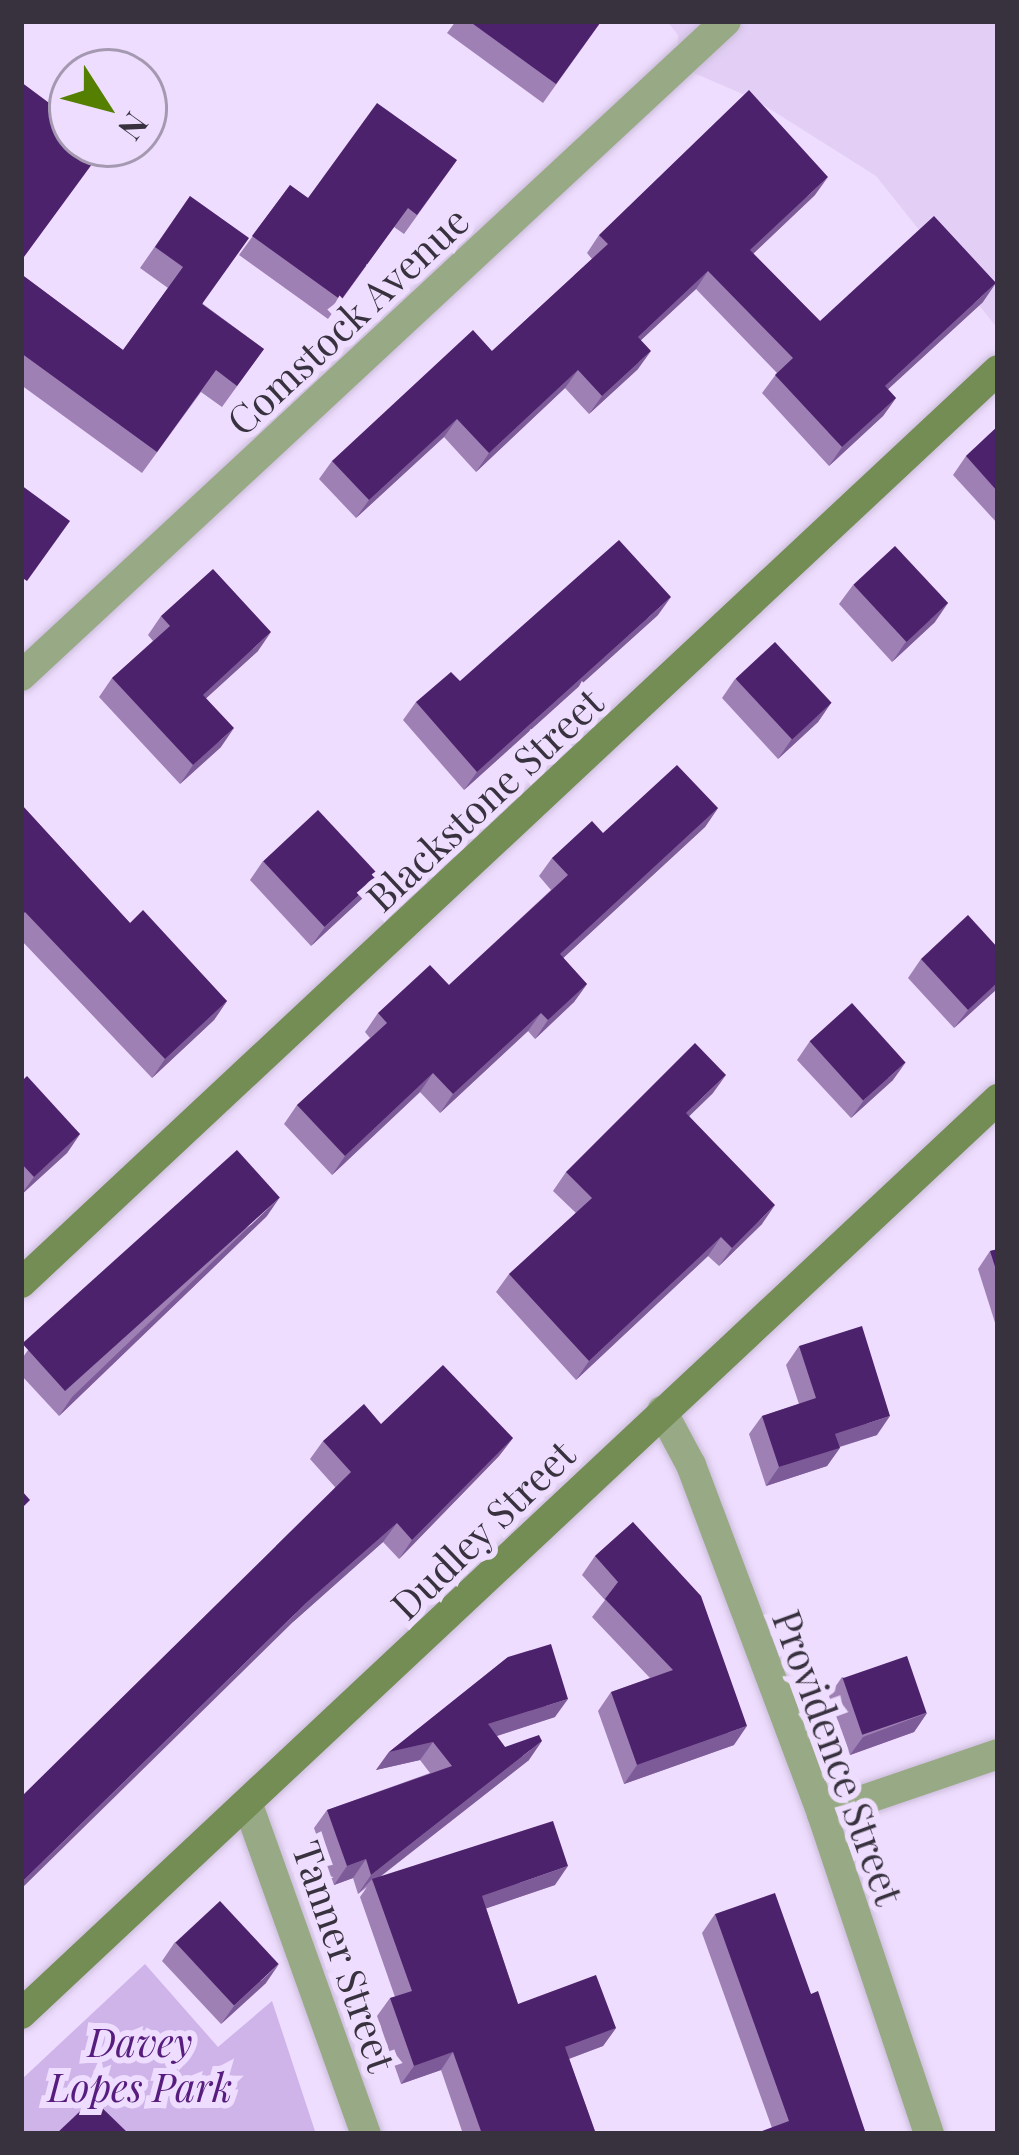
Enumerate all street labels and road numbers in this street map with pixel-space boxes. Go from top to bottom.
street label: Comstock Avenue [216,196,478,444]
street label: Blackstone Street [357,678,611,920]
street label: Dudley Street [380,1430,584,1628]
street label: Providence Street [764,1603,914,1911]
street label: Tanner Street [284,1834,406,2078]

